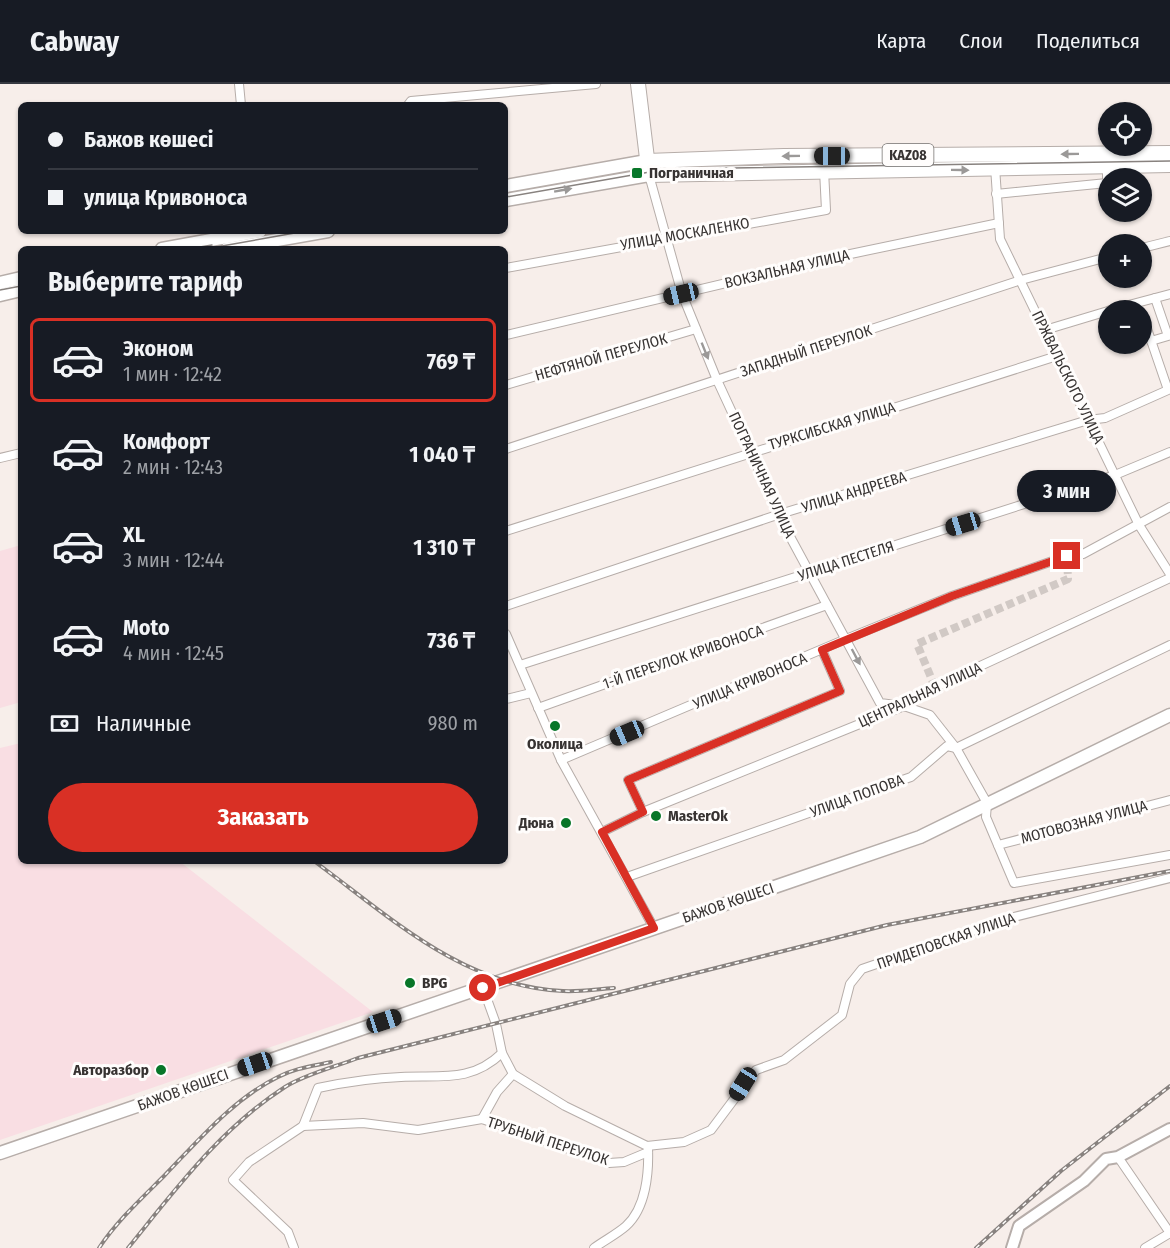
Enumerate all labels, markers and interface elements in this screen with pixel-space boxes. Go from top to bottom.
text: Cabway [30,25,119,58]
text: Карта [876,28,926,54]
text: Слои [959,28,1003,54]
text: Поделиться [1036,28,1140,54]
map controls [1098,102,1152,354]
button: locate [1098,102,1152,156]
text: Бажов көшесі [84,126,214,153]
road number: KAZ08 [882,144,934,166]
car [814,147,850,165]
one-way arrow [1060,150,1079,159]
one-way arrow [781,151,800,161]
place label: Пограничная [649,164,734,182]
one-way arrow [950,165,969,175]
marker: Пограничная [630,166,644,180]
button: layers [1098,168,1152,222]
text: улица Кривоноса [84,184,247,211]
one-way arrow [554,185,573,194]
street label: УЛИЦА МОСКАЛЕНКО [618,214,751,254]
button: + [1098,234,1152,288]
street label: ВОКЗАЛЬНАЯ УЛИЦА [723,246,851,292]
text: Выберите тариф [48,266,243,298]
car [661,281,701,307]
button: − [1098,300,1152,354]
street label: ПРЖВАЛЬСКОГО УЛИЦА [1028,308,1108,447]
street label: ЗАПАДНЫЙ ПЕРЕУЛОК [738,321,874,381]
street label: НЕФТЯНОЙ ПЕРЕУЛОК [533,329,669,385]
icon: car [51,333,105,387]
text: Эконом [123,335,193,362]
one-way arrow [701,342,710,360]
text: 769 ₸ [427,348,475,375]
text: 1 мин · 12:42 [123,362,222,386]
street label: ТУРКСИБСКАЯ УЛИЦА [766,398,898,454]
street label: ПОГРАНИЧНАЯ УЛИЦА [725,409,799,541]
icon: car [51,426,105,480]
text: Комфорт [123,428,210,455]
text: 1 040 ₸ [409,441,475,468]
text: 2 мин · 12:43 [123,455,223,479]
street label: УЛИЦА АНДРЕЕВА [798,467,909,517]
callout: 3 мин [1018,469,1116,511]
text: 3 мин [1043,479,1090,503]
car [943,510,983,538]
icon: car [51,519,105,573]
text: XL [123,521,145,548]
text: 1 310 ₸ [413,534,475,561]
street label: УЛИЦА ПЕСТЕЛЯ [795,537,896,585]
route end [1053,542,1080,569]
text: 3 мин · 12:44 [123,548,224,572]
icon: car [51,612,105,666]
text: Moto [123,614,170,641]
street label: 1-Й ПЕРЕУЛОК КРИВОНОСА [600,621,766,693]
text: 736 ₸ [427,627,475,654]
text: 4 мин · 12:45 [123,641,224,665]
street label: УЛИЦА КРИВОНОСА [689,649,810,714]
one-way arrow [851,649,861,666]
street label: ЦЕНТРАЛЬНАЯ УЛИЦА [855,658,985,732]
icon: cash [48,707,81,740]
text: Наличные [96,710,191,737]
text: 980 m [428,711,478,735]
car [607,718,647,748]
marker: Околица [548,719,562,733]
place label: Околица [527,735,584,753]
street label: УЛИЦА ПОПОВА [807,771,906,822]
button: Заказать [48,783,478,852]
street label: МОТОВОЗНАЯ УЛИЦА [1019,796,1149,848]
place label: MasterOk [668,807,728,825]
marker: MasterOk [649,809,663,823]
place label: Дюна [518,814,555,832]
marker: Дюна [559,816,573,830]
street label: БАЖОВ КӨШЕСІ [680,879,776,927]
street label: ПРИДЕПОВСКАЯ УЛИЦА [874,909,1018,973]
place label: BPG [422,974,448,992]
route start [469,974,496,1001]
marker: BPG [403,976,417,990]
car [364,1007,404,1035]
car [235,1050,275,1078]
place label: Авторазбор [72,1061,149,1079]
marker: Авторазбор [154,1063,168,1077]
car [726,1064,760,1104]
street label: БАЖОВ КӨШЕСІ [135,1065,231,1115]
street label: ТРУБНЫЙ ПЕРЕУЛОК [485,1113,611,1169]

